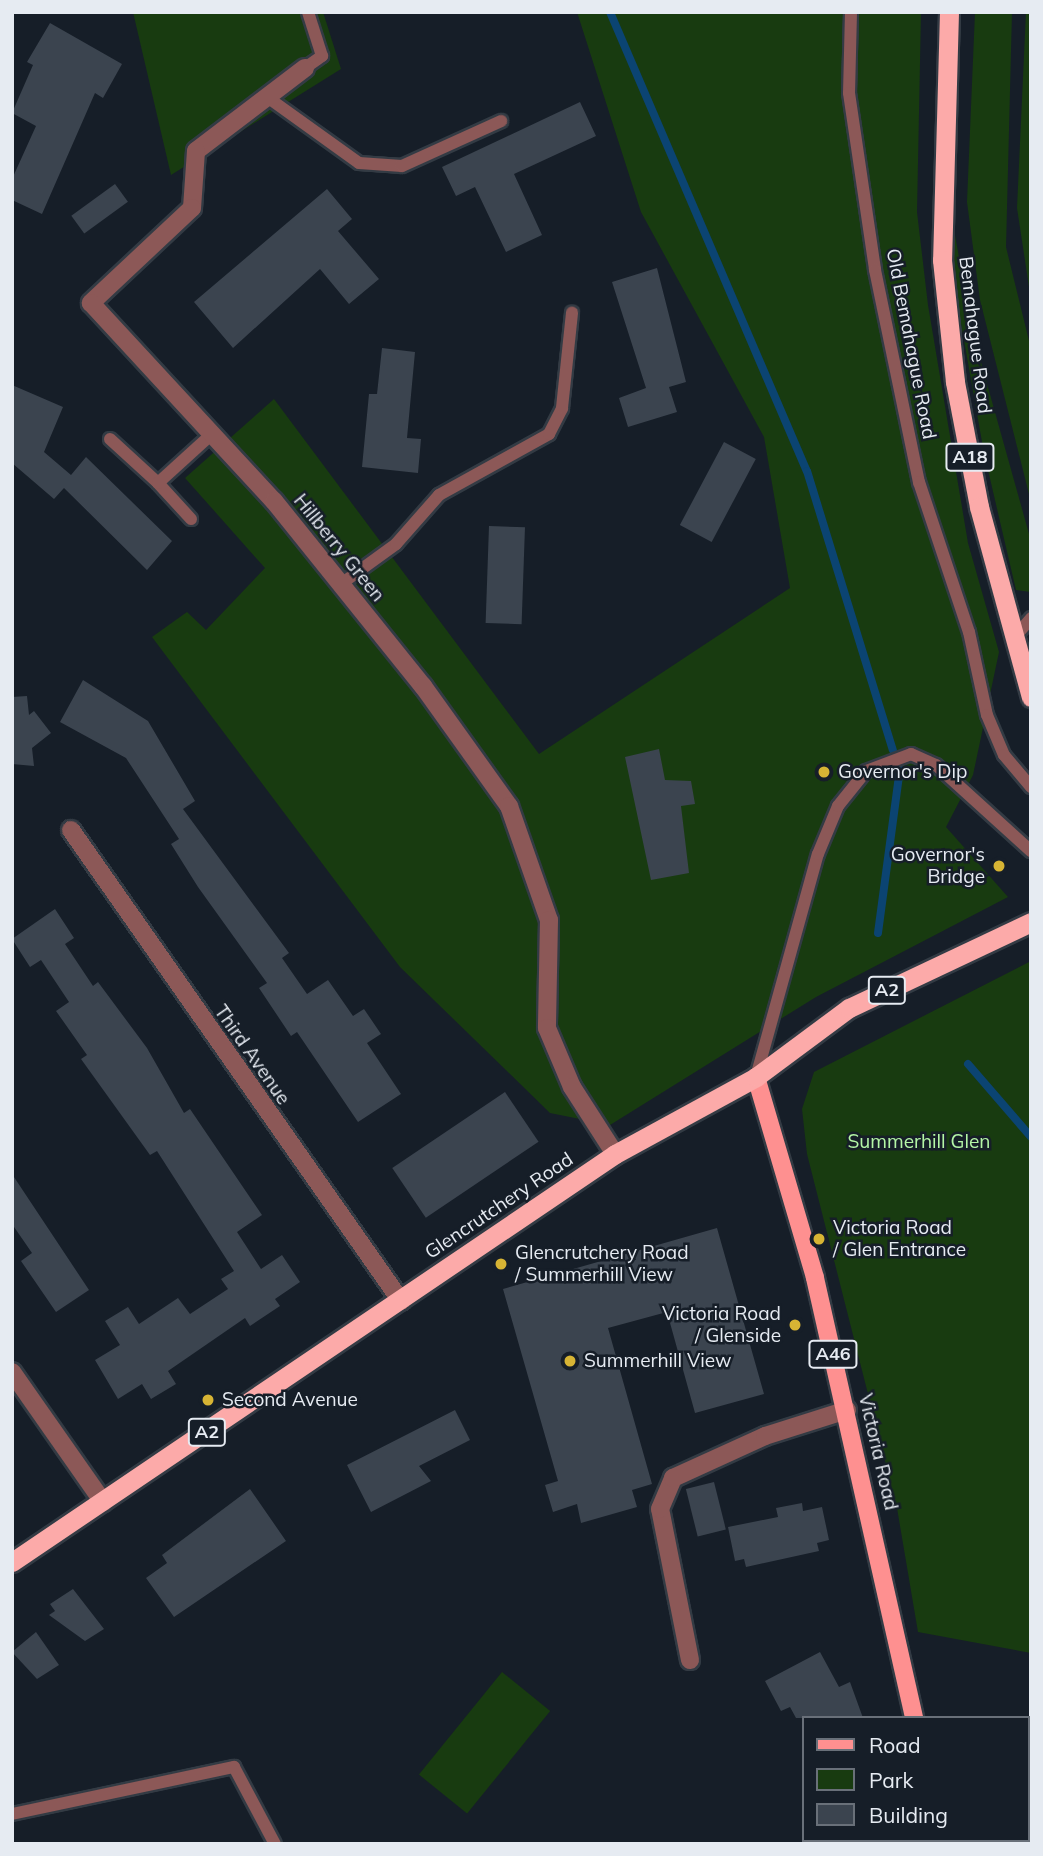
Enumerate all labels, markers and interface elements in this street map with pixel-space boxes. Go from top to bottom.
street label: Old Bemahague Road [881,247,941,441]
street label: Bemahague Road [954,255,996,415]
road number: A18 [944,443,996,472]
street label: Hillberry Green [289,490,389,606]
place label: Governor's Dip [838,761,967,783]
marker: Governor's Dip [816,764,832,780]
place label: Governor's Bridge [891,844,985,888]
marker: Governor's Bridge [991,858,1007,874]
road number: A2 [868,975,906,1004]
street label: Third Avenue [209,1001,295,1109]
park label: Summerhill Glen [848,1131,990,1153]
street label: Glencrutchery Road [421,1148,577,1264]
place label: Victoria Road / Glen Entrance [833,1217,966,1261]
marker: Victoria Road / Glen Entrance [811,1231,827,1247]
place label: Glencrutchery Road / Summerhill View [515,1242,689,1286]
marker: Glencrutchery Road / Summerhill View [493,1256,509,1272]
place label: Victoria Road / Glenside [662,1303,781,1347]
marker: Victoria Road / Glenside [787,1317,803,1333]
road number: A46 [807,1339,859,1368]
place label: Summerhill View [584,1350,732,1372]
marker: Summerhill View [562,1353,578,1369]
place label: Second Avenue [222,1389,358,1411]
street label: Victoria Road [854,1391,902,1513]
marker: Second Avenue [200,1392,216,1408]
road number: A2 [188,1418,226,1447]
legend [802,1716,1029,1842]
text: Road [869,1732,920,1758]
text: Park [869,1767,913,1793]
text: Building [869,1802,948,1828]

